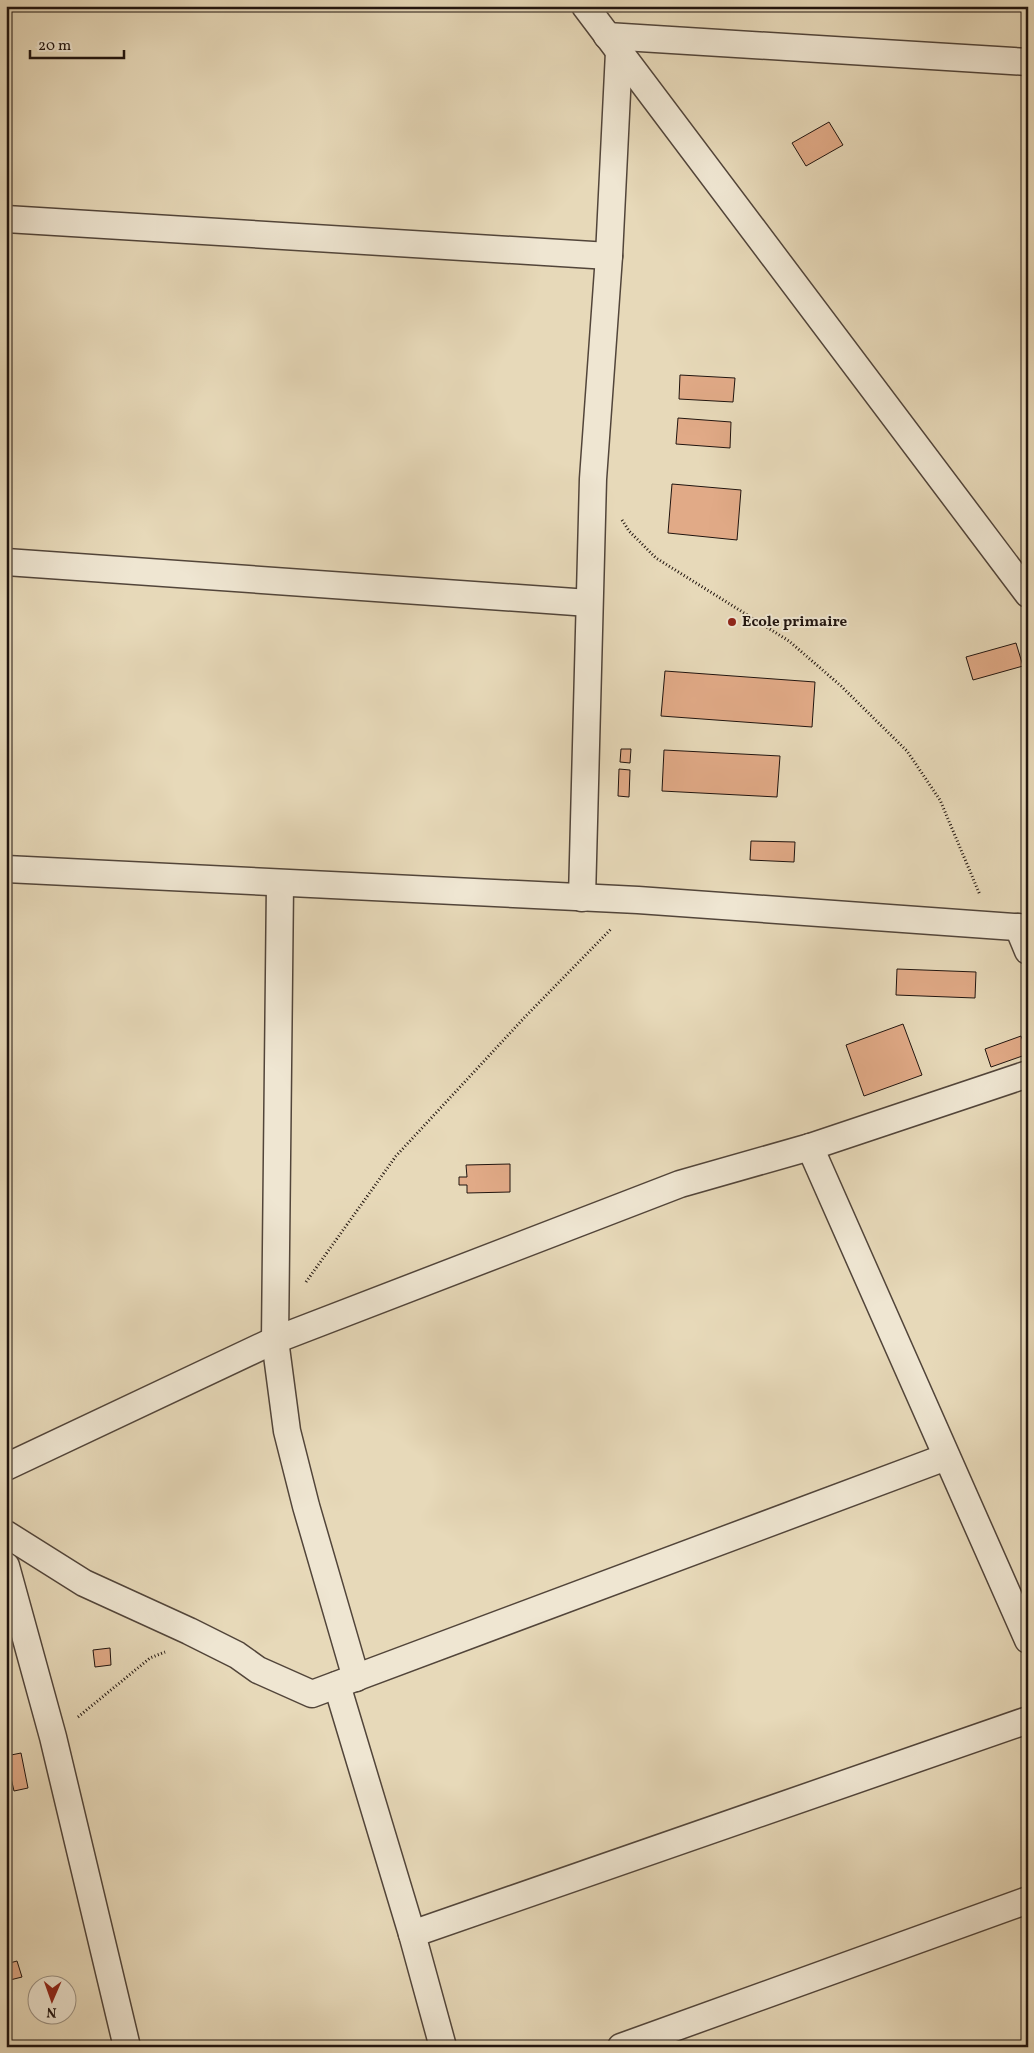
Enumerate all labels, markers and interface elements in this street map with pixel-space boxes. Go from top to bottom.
scale bar [30,28,124,60]
text: 20 m [38,36,71,57]
place label: Ecole primaire [742,612,848,633]
marker: Ecole primaire [726,616,738,628]
north arrow [28,1976,78,2026]
text: N [46,2002,57,2021]

